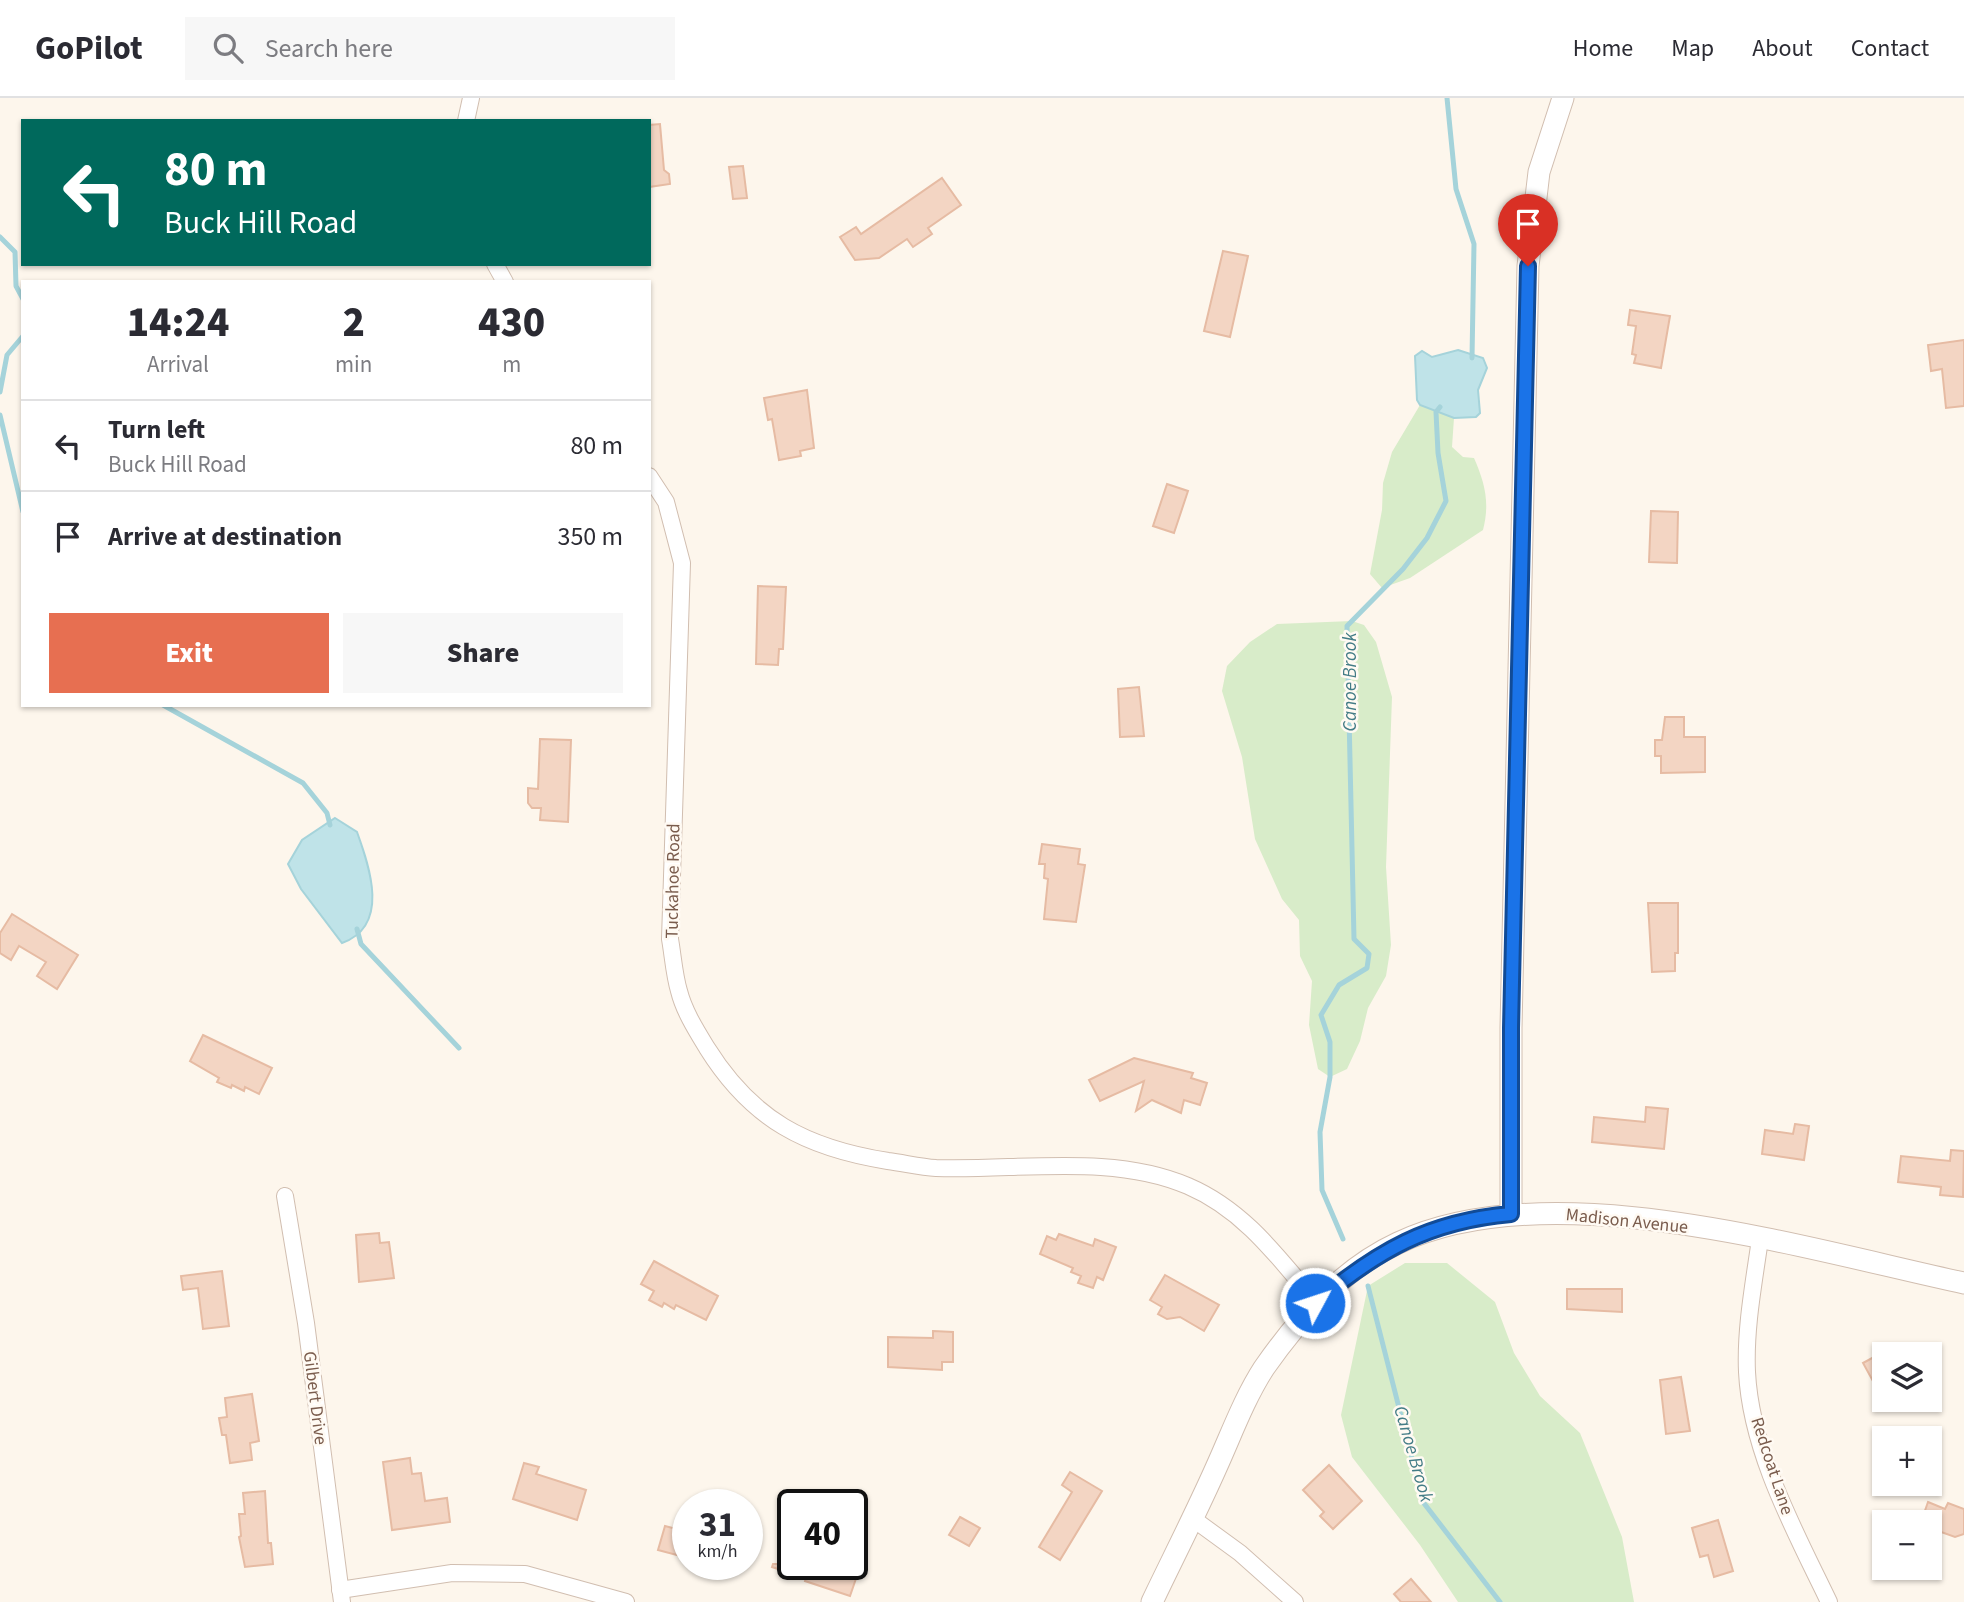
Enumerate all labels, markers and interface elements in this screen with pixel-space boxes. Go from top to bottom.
search box [185,17,675,80]
text: GoPilot [35,25,143,72]
icon: search [209,29,247,67]
text: Search here [265,30,393,67]
text: Home [1573,31,1633,66]
text: Map [1671,31,1714,66]
text: About [1752,31,1813,66]
text: Contact [1851,31,1929,66]
text: 80 m [164,135,268,205]
icon: left [49,147,140,238]
pin [1498,194,1558,266]
text: Buck Hill Road [164,200,357,246]
icon: arrive [1509,205,1547,243]
text: 14:24 [127,293,229,353]
text: 2 [342,293,365,353]
text: 430 [478,293,545,353]
text: Arrival [147,348,209,381]
text: min [335,348,372,381]
text: m [502,348,521,381]
text: Turn left [108,411,205,448]
icon: left [49,427,87,465]
text: 80 m [570,427,623,464]
text: Buck Hill Road [108,448,247,481]
icon: arrive [49,518,87,556]
text: Arrive at destination [108,518,342,555]
text: 350 m [557,518,623,555]
button: Exit [49,613,329,693]
button: Share [343,613,623,693]
water label: Canoe Brook [1337,632,1364,732]
street label: Tuckahoe Road [659,823,687,939]
street label: Madison Avenue [1565,1202,1689,1240]
position arrow [1278,1266,1352,1340]
map controls [1872,1342,1942,1580]
button: layers [1872,1342,1942,1412]
street label: Gilbert Drive [297,1350,333,1446]
water label: Canoe Brook [1386,1403,1440,1506]
street label: Redcoat Lane [1744,1414,1800,1518]
button: + [1872,1426,1942,1496]
speed limit sign: 40 [777,1489,868,1580]
text: 31 [699,1500,736,1550]
button: − [1872,1510,1942,1580]
text: km/h [698,1539,737,1564]

